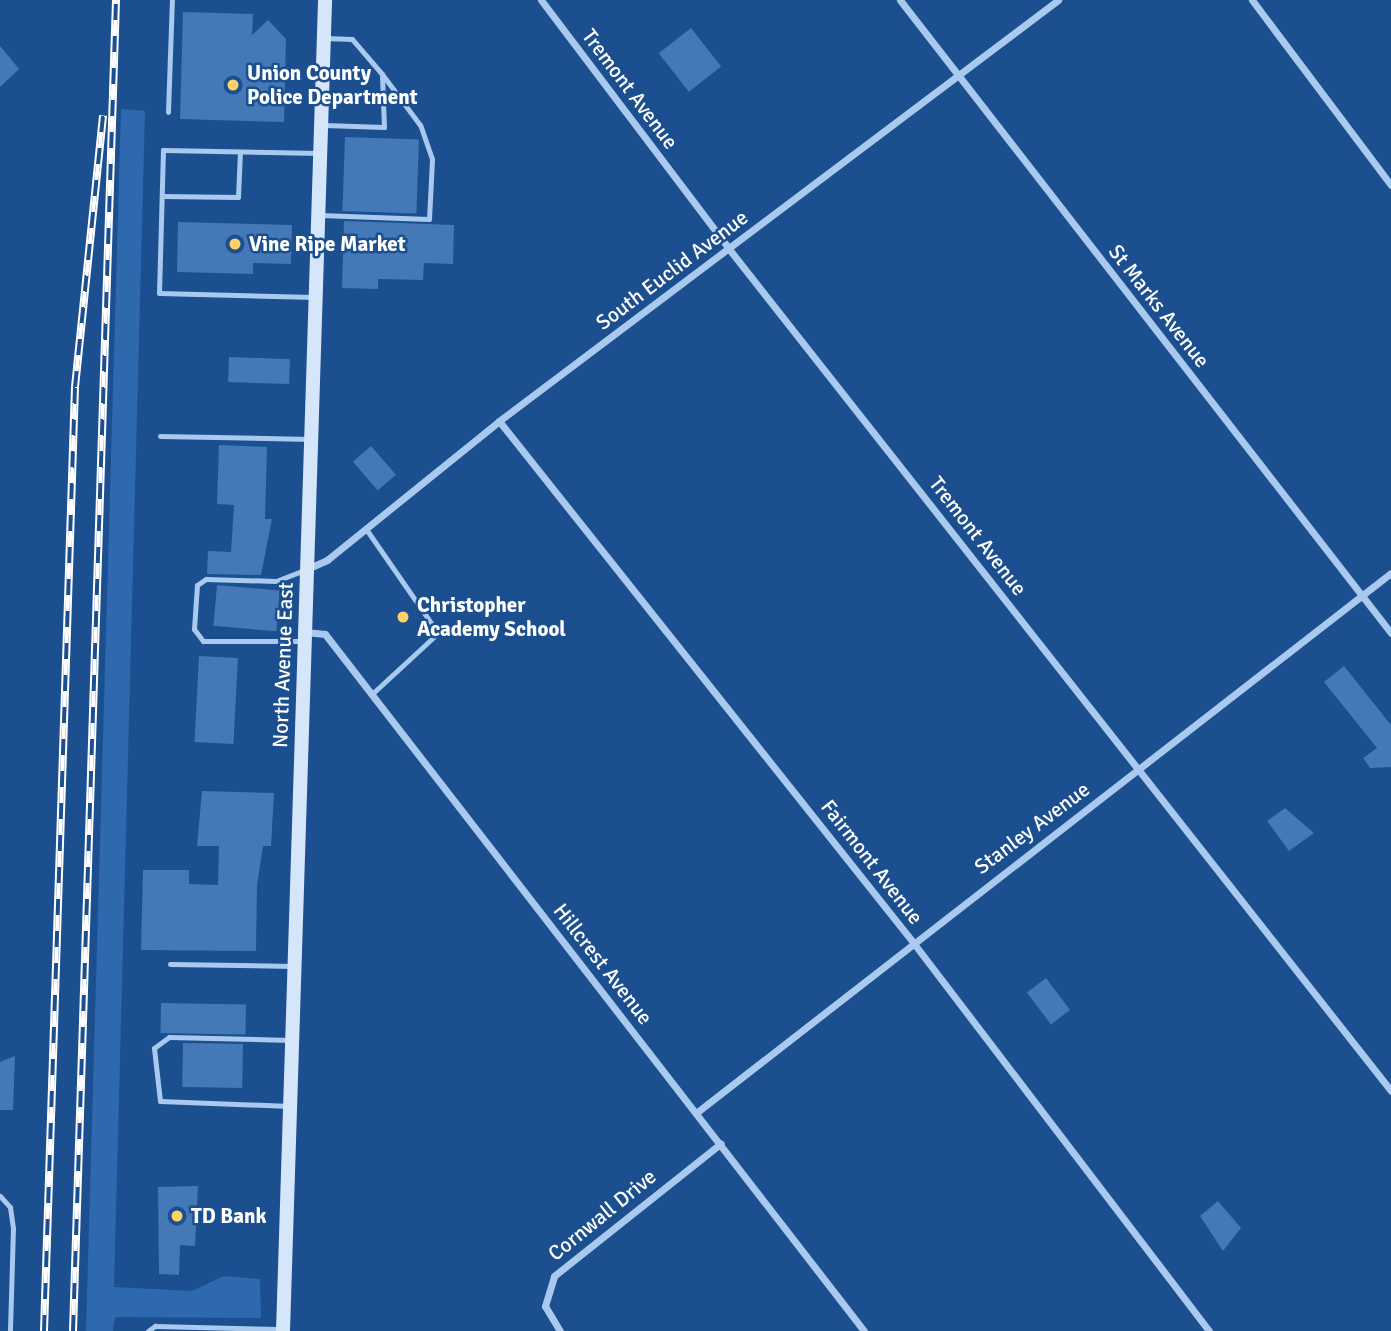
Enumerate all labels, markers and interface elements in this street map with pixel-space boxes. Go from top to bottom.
street label: Tremont Avenue [577,24,683,154]
place label: Union County Police Department [247,60,418,110]
marker: Union County Police Department [225,77,241,93]
street label: South Euclid Avenue [591,205,753,335]
place label: Vine Ripe Market [249,231,406,257]
marker: Vine Ripe Market [227,236,243,252]
street label: St Marks Avenue [1103,240,1215,372]
street label: Tremont Avenue [924,472,1032,600]
street label: North Avenue East [268,582,298,748]
place label: Christopher Academy School [417,592,566,642]
marker: Christopher Academy School [395,609,411,625]
street label: Stanley Avenue [970,777,1094,879]
street label: Fairmont Avenue [816,795,928,929]
street label: Hillcrest Avenue [548,899,658,1029]
street label: Cornwall Drive [543,1164,661,1266]
place label: TD Bank [191,1203,266,1229]
marker: TD Bank [169,1208,185,1224]

